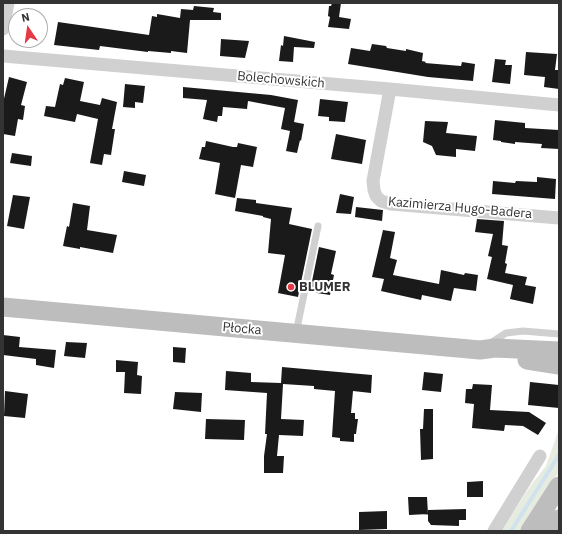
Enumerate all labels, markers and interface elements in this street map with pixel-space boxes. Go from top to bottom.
north arrow [8,8,48,48]
text: N [20,10,31,25]
street label: Bolechowskich [237,68,325,92]
street label: Kazimierza Hugo-Badera [387,194,533,222]
place label: BLUMER [299,279,350,295]
marker: BLUMER [286,282,296,292]
street label: Płocka [222,320,262,338]

